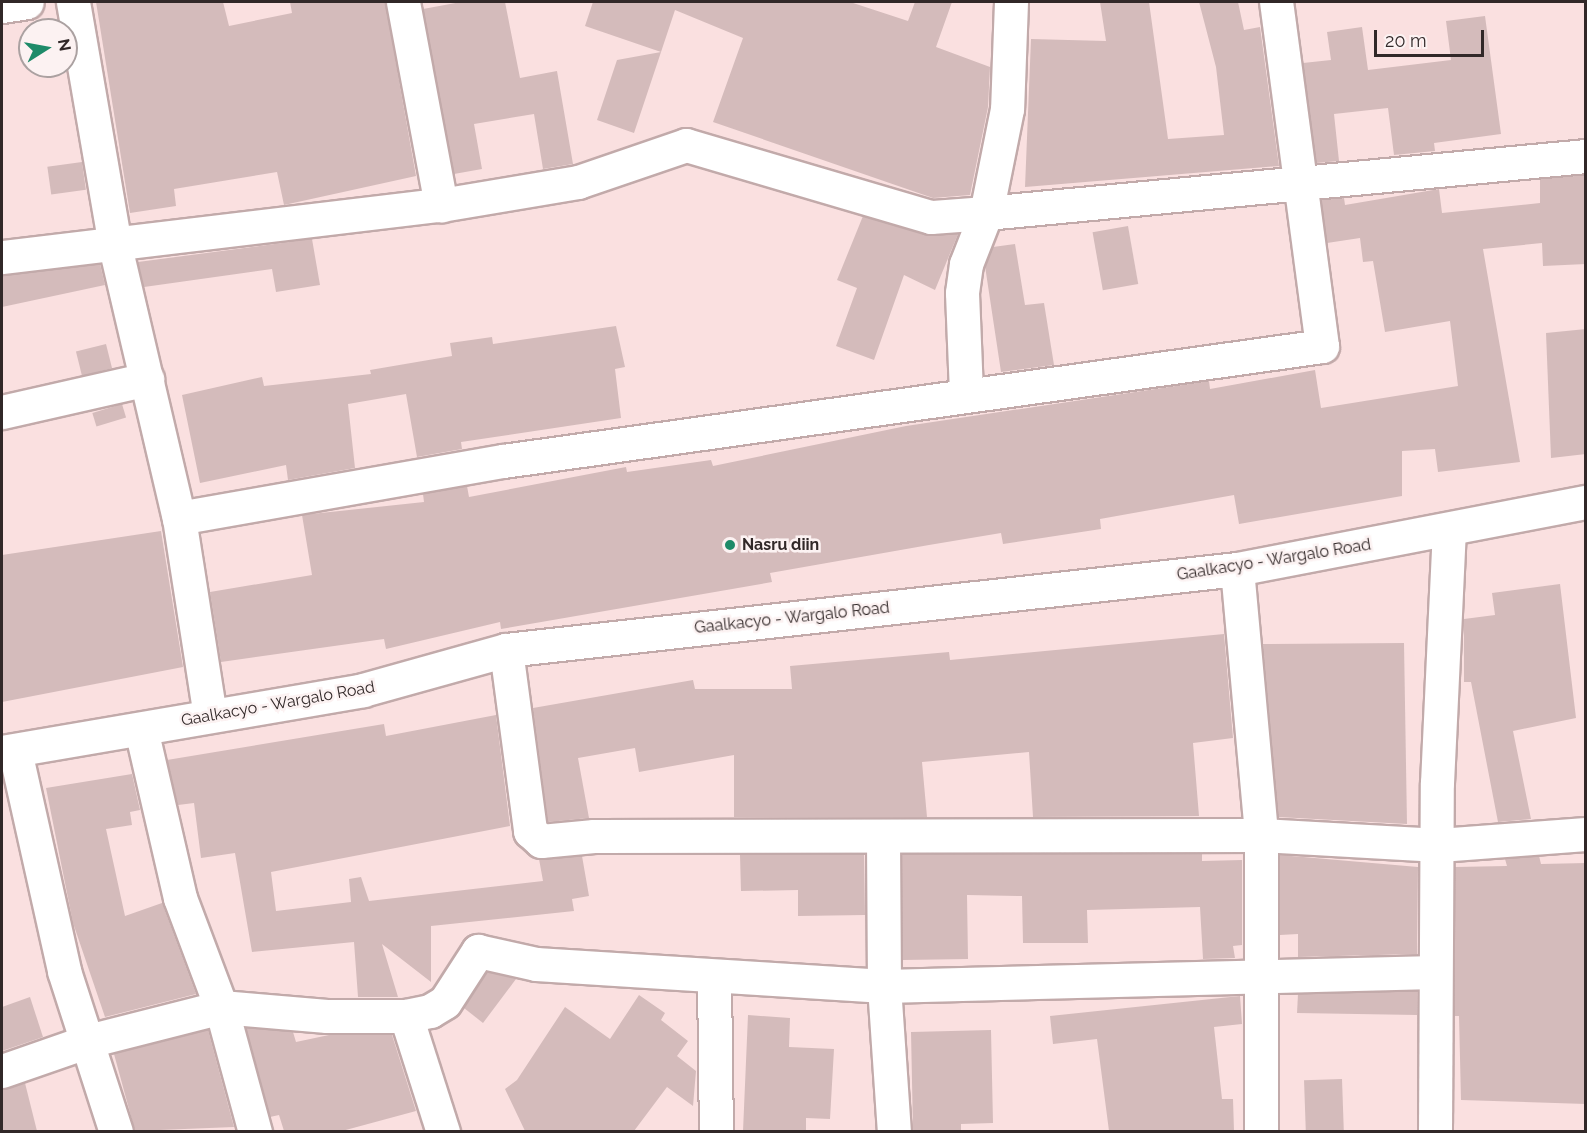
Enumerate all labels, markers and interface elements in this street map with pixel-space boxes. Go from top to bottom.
north arrow [18,18,78,78]
scale bar [1377,18,1486,56]
text: 20 m [1385,30,1427,51]
text: N [54,37,75,53]
place label: Nasru diin [742,535,819,555]
street label: Gaalkacyo - Wargalo Road [1175,535,1373,585]
marker: Nasru diin [723,538,737,552]
street label: Gaalkacyo - Wargalo Road [693,598,891,638]
street label: Gaalkacyo - Wargalo Road [179,677,377,731]

